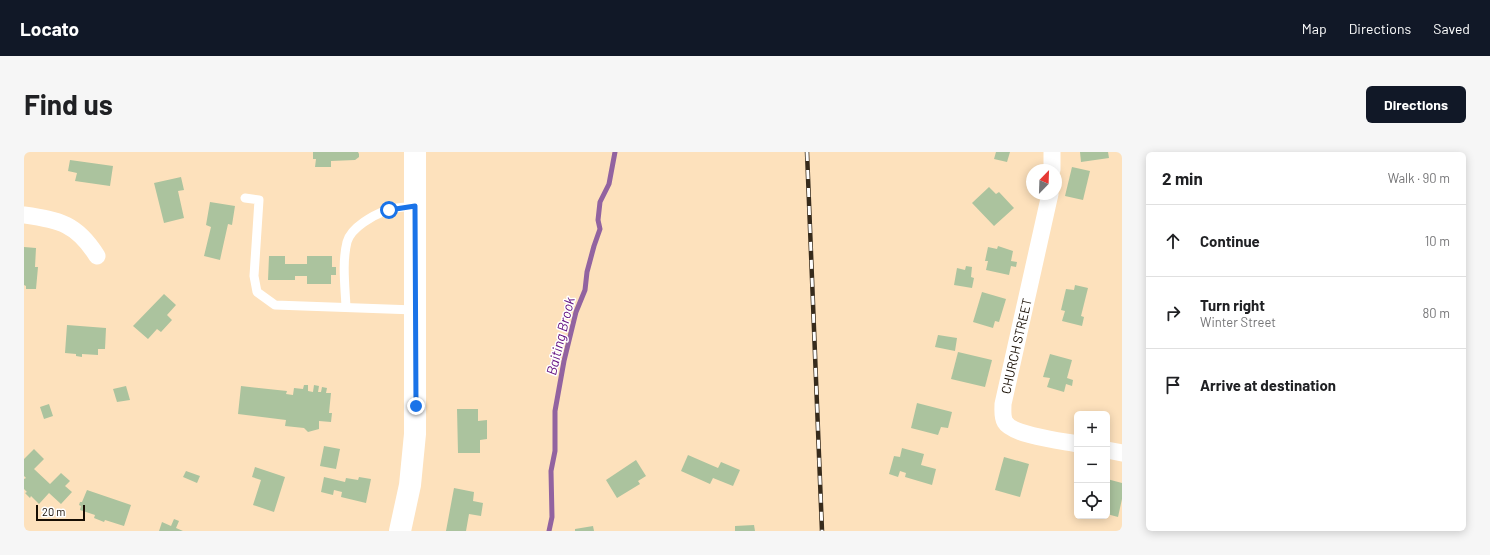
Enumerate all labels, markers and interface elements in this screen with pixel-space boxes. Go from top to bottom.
text: Locato [20,17,79,40]
text: Map [1302,20,1327,37]
text: Directions [1349,20,1411,37]
text: Saved [1433,20,1470,37]
button: Directions [1366,86,1466,123]
text: Find us [24,87,113,121]
north arrow [1026,164,1062,200]
text: 2 min [1162,168,1203,188]
text: Walk · 90 m [1388,170,1450,186]
route start [380,201,398,219]
icon: ahead [1162,230,1184,252]
text: Continue [1200,232,1260,250]
text: 10 m [1425,233,1450,249]
water label: Baiting Brook [542,295,578,377]
text: Turn right [1200,296,1265,314]
street label: CHURCH STREET [997,297,1035,395]
icon: right [1162,302,1184,324]
text: 80 m [1423,305,1450,321]
text: Winter Street [1200,314,1276,330]
icon: arrive [1162,374,1184,396]
text: Arrive at destination [1200,376,1336,394]
route end [407,397,425,415]
map controls [1074,411,1110,519]
button: + [1074,411,1110,447]
button: − [1074,447,1110,483]
button: locate [1074,483,1110,519]
scale bar [36,503,85,522]
text: 20 m [42,505,65,518]

